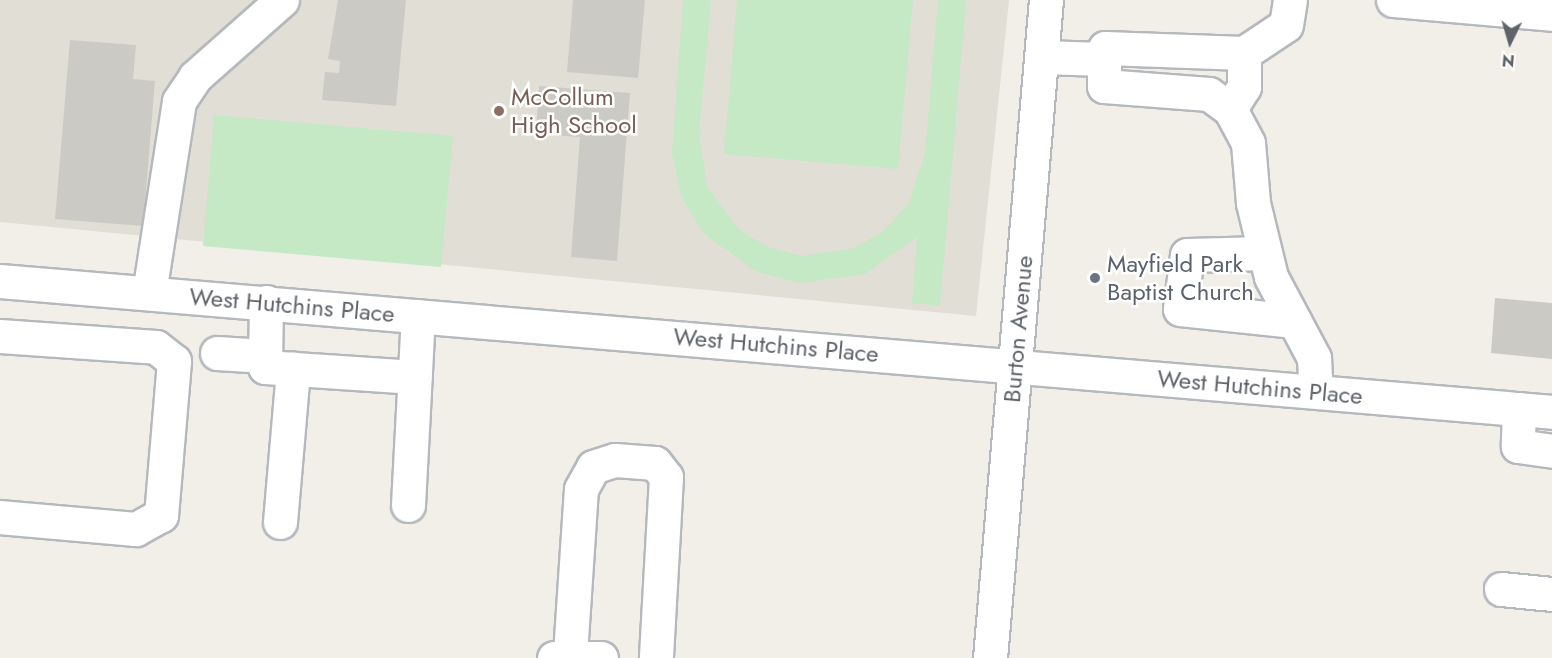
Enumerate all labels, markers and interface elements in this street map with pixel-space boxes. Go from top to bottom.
north arrow [1480,12,1540,72]
text: N [1501,48,1516,72]
place label: McCollum High School [511,83,637,139]
marker: McCollum High School [492,104,506,118]
place label: Mayfield Park Baptist Church [1107,250,1254,306]
street label: Burton Avenue [997,254,1039,404]
marker: Mayfield Park Baptist Church [1088,271,1102,285]
street label: West Hutchins Place [188,282,396,328]
street label: West Hutchins Place [672,322,880,368]
street label: West Hutchins Place [1156,364,1364,410]

